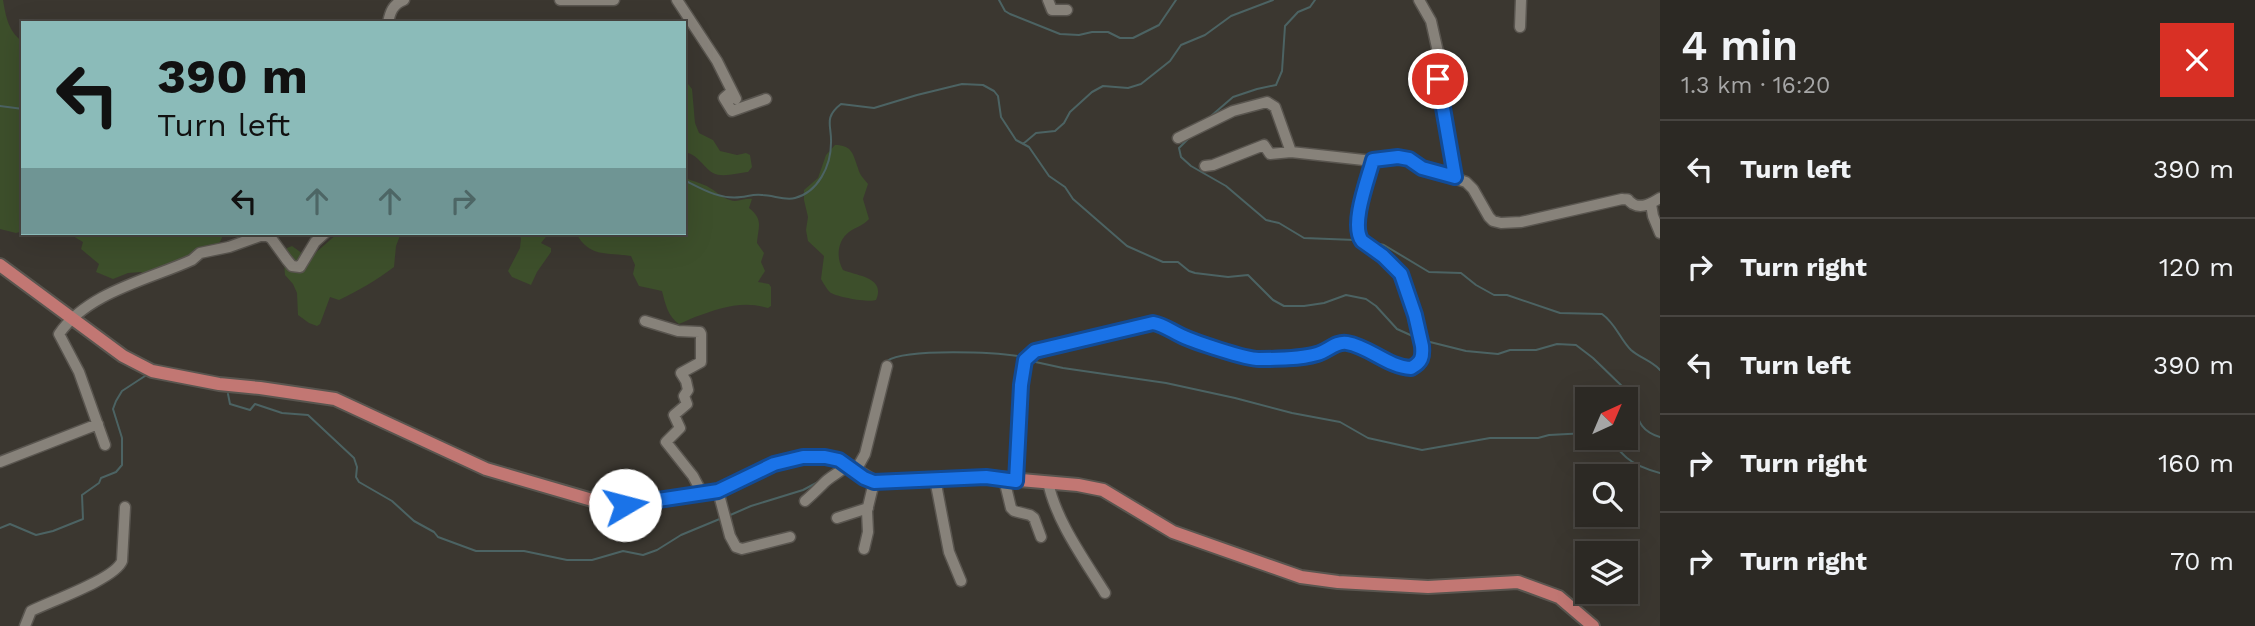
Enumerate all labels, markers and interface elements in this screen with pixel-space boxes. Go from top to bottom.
text: 4 min [1681,21,1798,70]
button: close [2160,23,2234,97]
text: 390 m [157,47,308,105]
icon: left [42,49,133,140]
pin [1408,49,1468,109]
icon: arrive [1419,60,1457,98]
text: 1.3 km · 16:20 [1681,72,1830,99]
text: Turn left [157,106,290,144]
icon: left [1681,150,1719,188]
text: Turn left [1740,154,1851,184]
text: 390 m [2153,154,2234,184]
icon: left [225,182,263,220]
icon: ahead [298,182,336,220]
icon: ahead [371,182,409,220]
icon: right [444,182,482,220]
icon: right [1681,248,1719,286]
text: Turn right [1740,252,1867,282]
text: 120 m [2159,252,2234,282]
icon: left [1681,346,1719,384]
text: Turn left [1740,350,1851,380]
text: 390 m [2153,350,2234,380]
north arrow [1575,387,1638,450]
map controls [1575,387,1638,604]
icon: right [1681,444,1719,482]
text: Turn right [1740,448,1867,478]
text: 160 m [2158,448,2234,478]
button: search [1575,464,1638,527]
position arrow [588,468,662,542]
button: layers [1575,541,1638,604]
icon: right [1681,542,1719,580]
text: Turn right [1740,546,1867,576]
text: 70 m [2170,546,2234,576]

